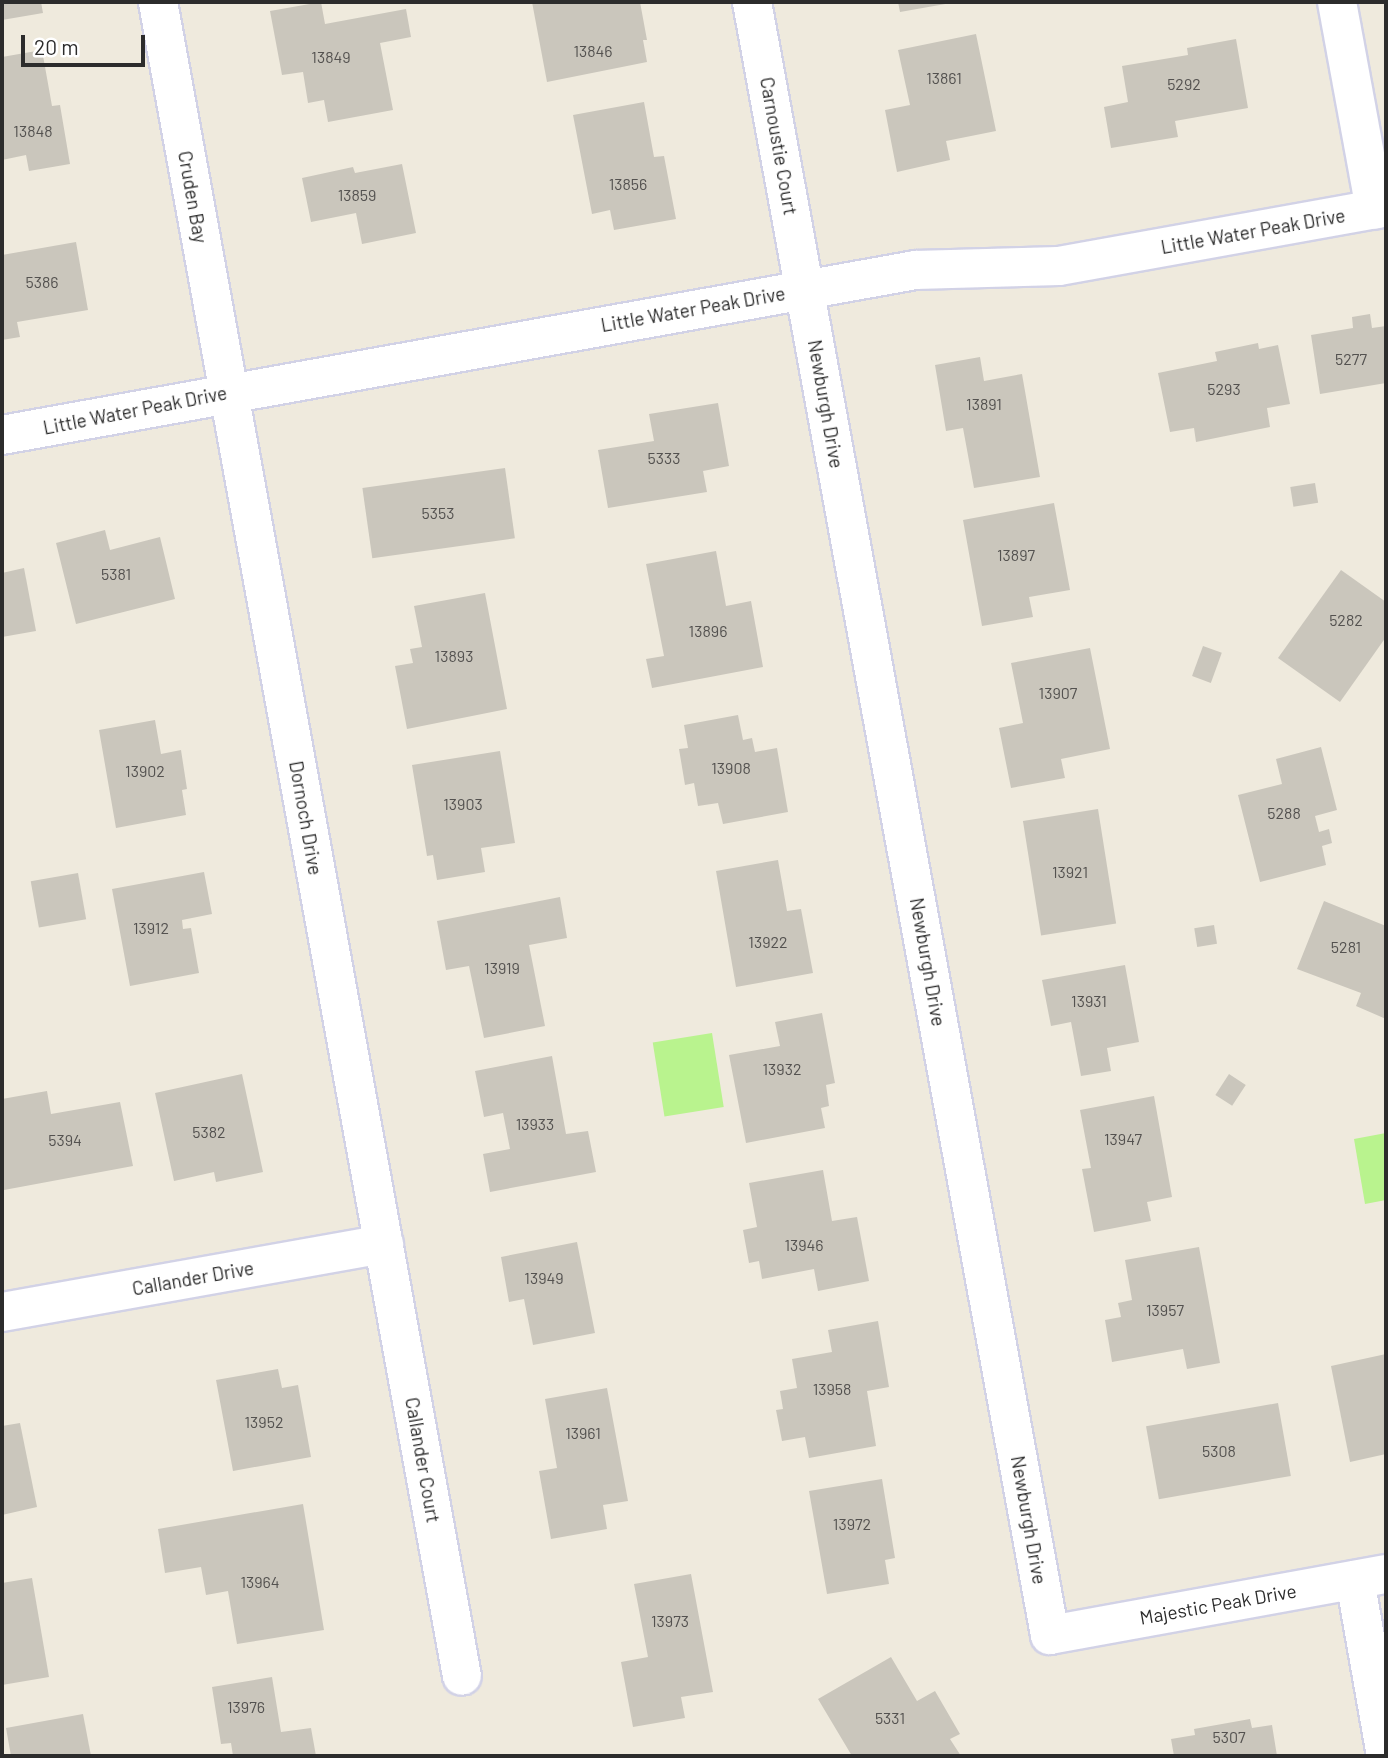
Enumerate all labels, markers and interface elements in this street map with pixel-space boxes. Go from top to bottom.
scale bar [24,21,149,65]
text: 20 m [34,34,79,59]
house number: 13846 [573,41,613,61]
house number: 13849 [311,47,351,67]
house number: 13861 [926,68,962,88]
house number: 5292 [1167,74,1201,94]
street label: Carnoustie Court [756,75,802,217]
house number: 13848 [13,121,53,141]
street label: Cruden Bay [174,149,212,245]
house number: 13856 [609,174,647,194]
house number: 13859 [338,185,376,205]
street label: Little Water Peak Drive [1159,204,1347,258]
house number: 5386 [25,272,59,292]
street label: Little Water Peak Drive [599,282,787,336]
street label: Newburgh Drive [803,338,849,470]
house number: 5277 [1335,349,1367,369]
house number: 5293 [1207,379,1241,399]
street label: Little Water Peak Drive [41,381,229,439]
house number: 13891 [966,394,1002,414]
house number: 5333 [648,448,680,468]
house number: 5353 [422,503,454,523]
house number: 13897 [997,545,1035,565]
house number: 5381 [101,564,131,584]
house number: 5282 [1329,610,1363,630]
house number: 13896 [689,621,727,641]
house number: 13893 [435,646,473,666]
house number: 13907 [1039,683,1077,703]
house number: 13908 [711,758,751,778]
street label: Dornoch Drive [285,759,327,877]
house number: 13902 [125,761,165,781]
house number: 13903 [443,794,483,814]
house number: 5288 [1267,803,1301,823]
house number: 13921 [1052,862,1088,882]
street label: Newburgh Drive [905,896,951,1028]
house number: 13912 [133,918,169,938]
house number: 13922 [748,932,788,952]
house number: 5281 [1331,937,1361,957]
house number: 13919 [484,958,520,978]
house number: 13931 [1071,991,1107,1011]
house number: 13932 [763,1059,801,1079]
house number: 13933 [516,1114,554,1134]
house number: 5382 [192,1122,226,1142]
house number: 13947 [1104,1129,1142,1149]
house number: 5394 [48,1130,82,1150]
house number: 13946 [784,1235,824,1255]
street label: Callander Drive [130,1256,256,1300]
house number: 13949 [524,1268,564,1288]
house number: 13957 [1146,1300,1184,1320]
house number: 13958 [813,1379,851,1399]
street label: Callander Court [401,1395,445,1525]
house number: 13952 [245,1412,283,1432]
house number: 13961 [565,1423,601,1443]
house number: 5308 [1202,1441,1236,1461]
street label: Newburgh Drive [1006,1454,1052,1586]
house number: 13972 [833,1514,871,1534]
house number: 13964 [240,1572,280,1592]
street label: Majestic Peak Drive [1138,1579,1298,1629]
house number: 13973 [651,1611,689,1631]
house number: 13976 [227,1697,265,1717]
house number: 5331 [875,1708,905,1728]
house number: 5307 [1212,1727,1246,1747]

